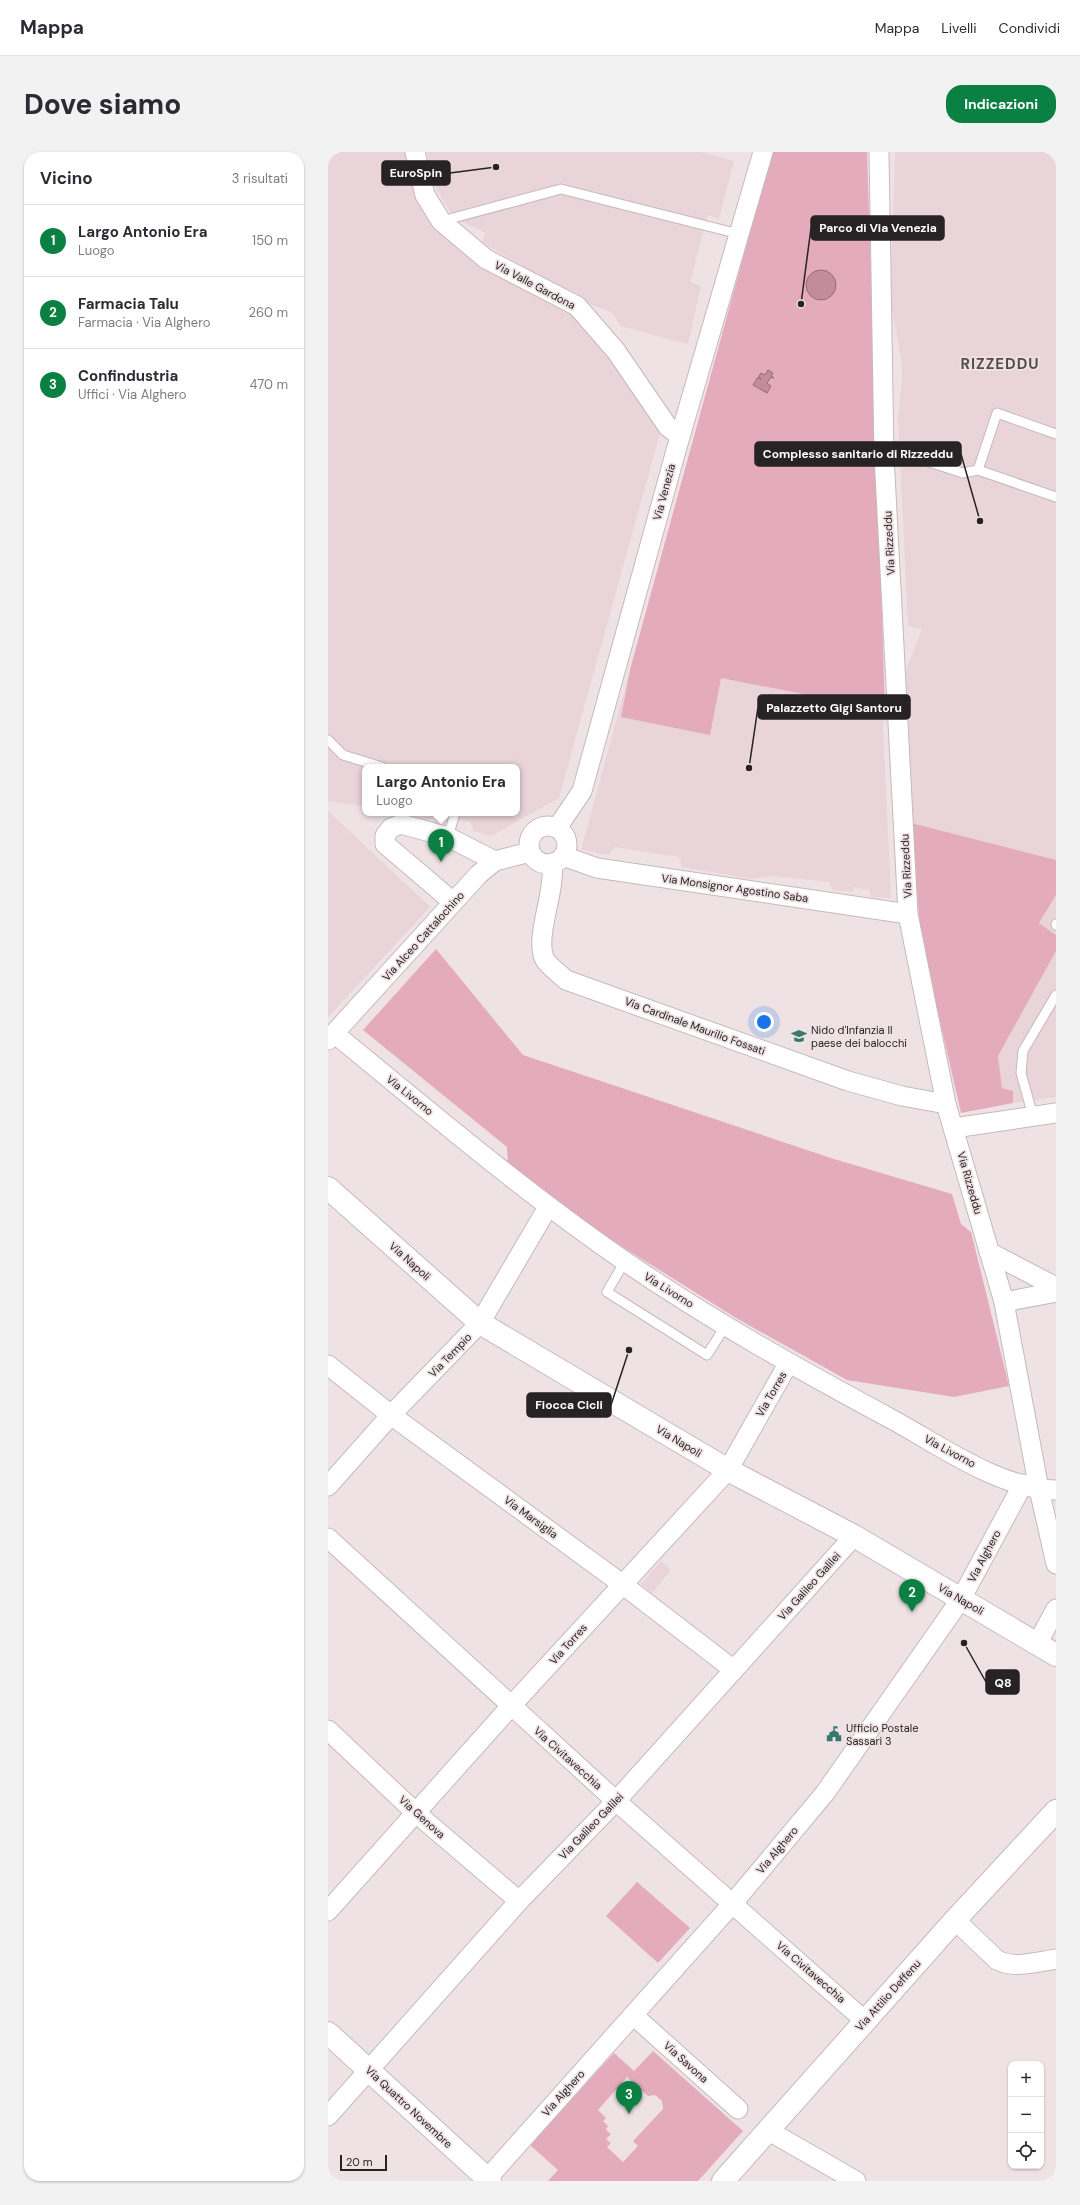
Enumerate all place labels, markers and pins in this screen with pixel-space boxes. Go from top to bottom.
callout: EuroSpin [382,161,450,185]
callout: Parco di Via Venezia [811,216,944,240]
callout: Complesso sanitario di Rizzeddu [755,442,961,466]
callout: Palazzetto Gigi Santoru [758,695,910,719]
pin: 1 [428,829,454,862]
place label: Nido d'Infanzia Il paese dei balocchi [811,1023,907,1050]
school or university icon: Nido d'Infanzia Il paese dei balocchi [790,1027,808,1045]
callout: Fiocca Cicli [527,1393,611,1417]
pin: 2 [899,1579,925,1612]
callout: Q8 [986,1670,1019,1694]
place label: Ufficio Postale Sassari 3 [846,1721,918,1748]
public building icon: Ufficio Postale Sassari 3 [825,1725,843,1743]
pin: 3 [616,2081,642,2114]

